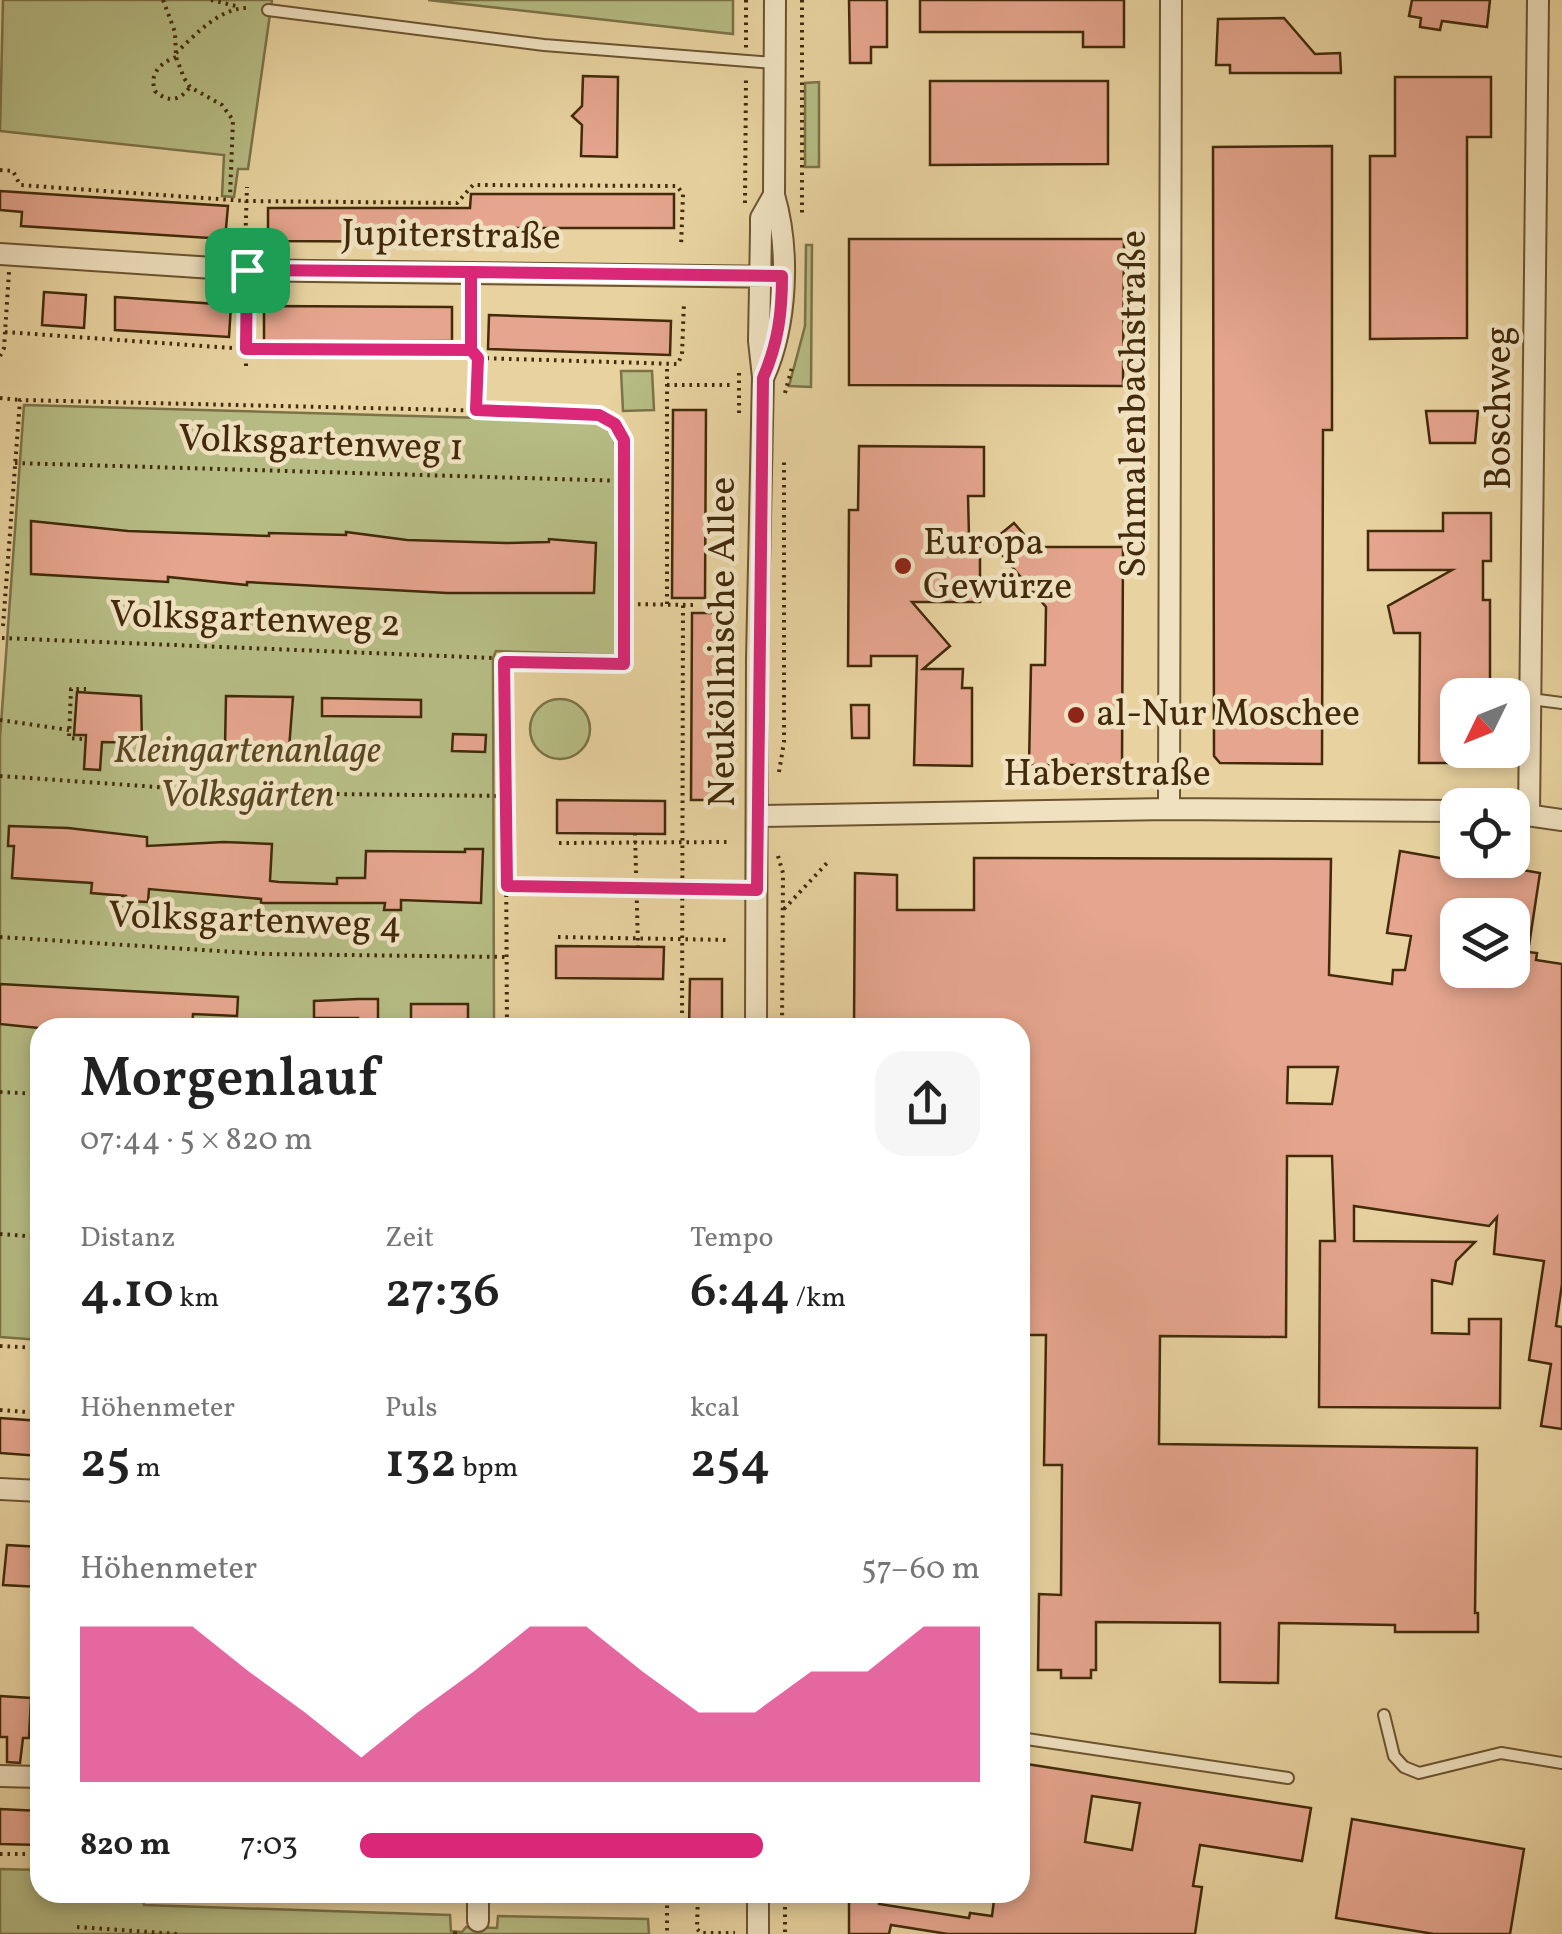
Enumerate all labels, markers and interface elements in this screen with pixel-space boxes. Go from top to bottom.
street label: Jupiterstraße [341,209,561,265]
pin [205,228,290,313]
street label: Schmalenbachstraße [1109,230,1162,578]
icon: arrive [220,243,275,298]
street label: Boschweg [1474,326,1527,490]
street label: Volksgartenweg 1 [177,414,465,476]
street label: Neuköllnische Allee [698,477,751,807]
place label: Europa Gewürze [923,518,1072,615]
marker: Europa Gewürze [892,555,914,577]
street label: Volksgartenweg 2 [108,589,402,653]
north arrow [1440,678,1530,768]
map controls [1440,678,1530,988]
place label: al-Nur Moschee [1096,689,1360,742]
marker: al-Nur Moschee [1065,704,1087,726]
park label: Kleingartenanlage Volksgärten [113,726,381,823]
street label: Haberstraße [1003,749,1211,802]
button: locate [1440,788,1530,878]
street label: Volksgartenweg 4 [107,890,403,954]
button: layers [1440,898,1530,988]
text: Morgenlauf [80,1043,378,1119]
button: share [875,1051,980,1156]
text: 07:44 · 5 × 820 m [80,1119,312,1163]
text: Distanz [80,1219,175,1258]
text: Zeit [385,1219,434,1258]
text: Tempo [690,1219,773,1258]
text: 4.10 [80,1258,174,1328]
text: 27:36 [385,1258,500,1328]
text: 6:44 [690,1258,790,1328]
text: km [174,1279,219,1318]
text: /km [790,1279,846,1318]
text: Höhenmeter [80,1389,235,1428]
text: Puls [385,1389,437,1428]
text: kcal [690,1389,740,1428]
text: 25 [80,1428,130,1498]
text: 132 [385,1428,457,1498]
text: 254 [690,1428,771,1498]
text: m [130,1449,161,1488]
text: bpm [457,1449,518,1488]
text: Höhenmeter [80,1548,257,1592]
text: 57–60 m [861,1548,980,1592]
text: 820 m [80,1824,171,1868]
text: 7:03 [240,1824,298,1868]

